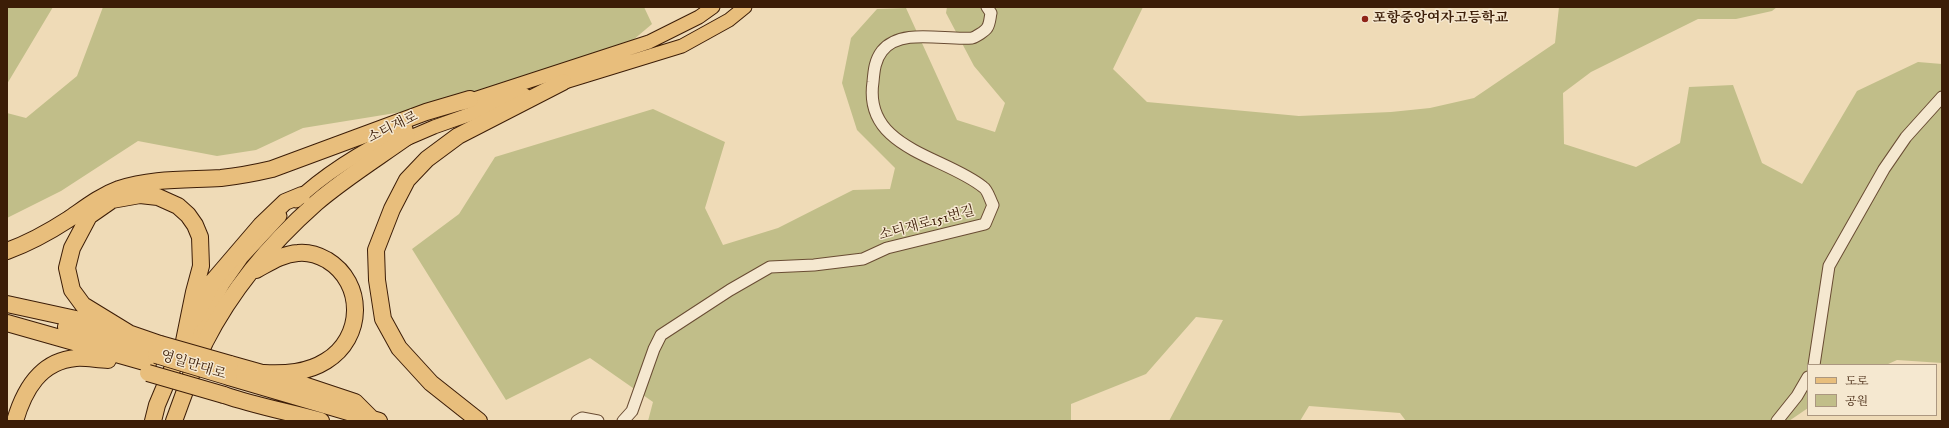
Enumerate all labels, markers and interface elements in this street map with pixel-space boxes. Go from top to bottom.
place label: 포항중앙여자고등학교 [1373,11,1508,27]
marker: 포항중앙여자고등학교 [1360,14,1370,24]
street label: 소티재로 [365,109,421,147]
street label: 소티재로151번길 [877,203,977,245]
street label: 영일만대로 [158,348,228,384]
legend [1807,364,1937,416]
text: 도로 [1845,374,1868,389]
text: 공원 [1845,394,1868,409]

